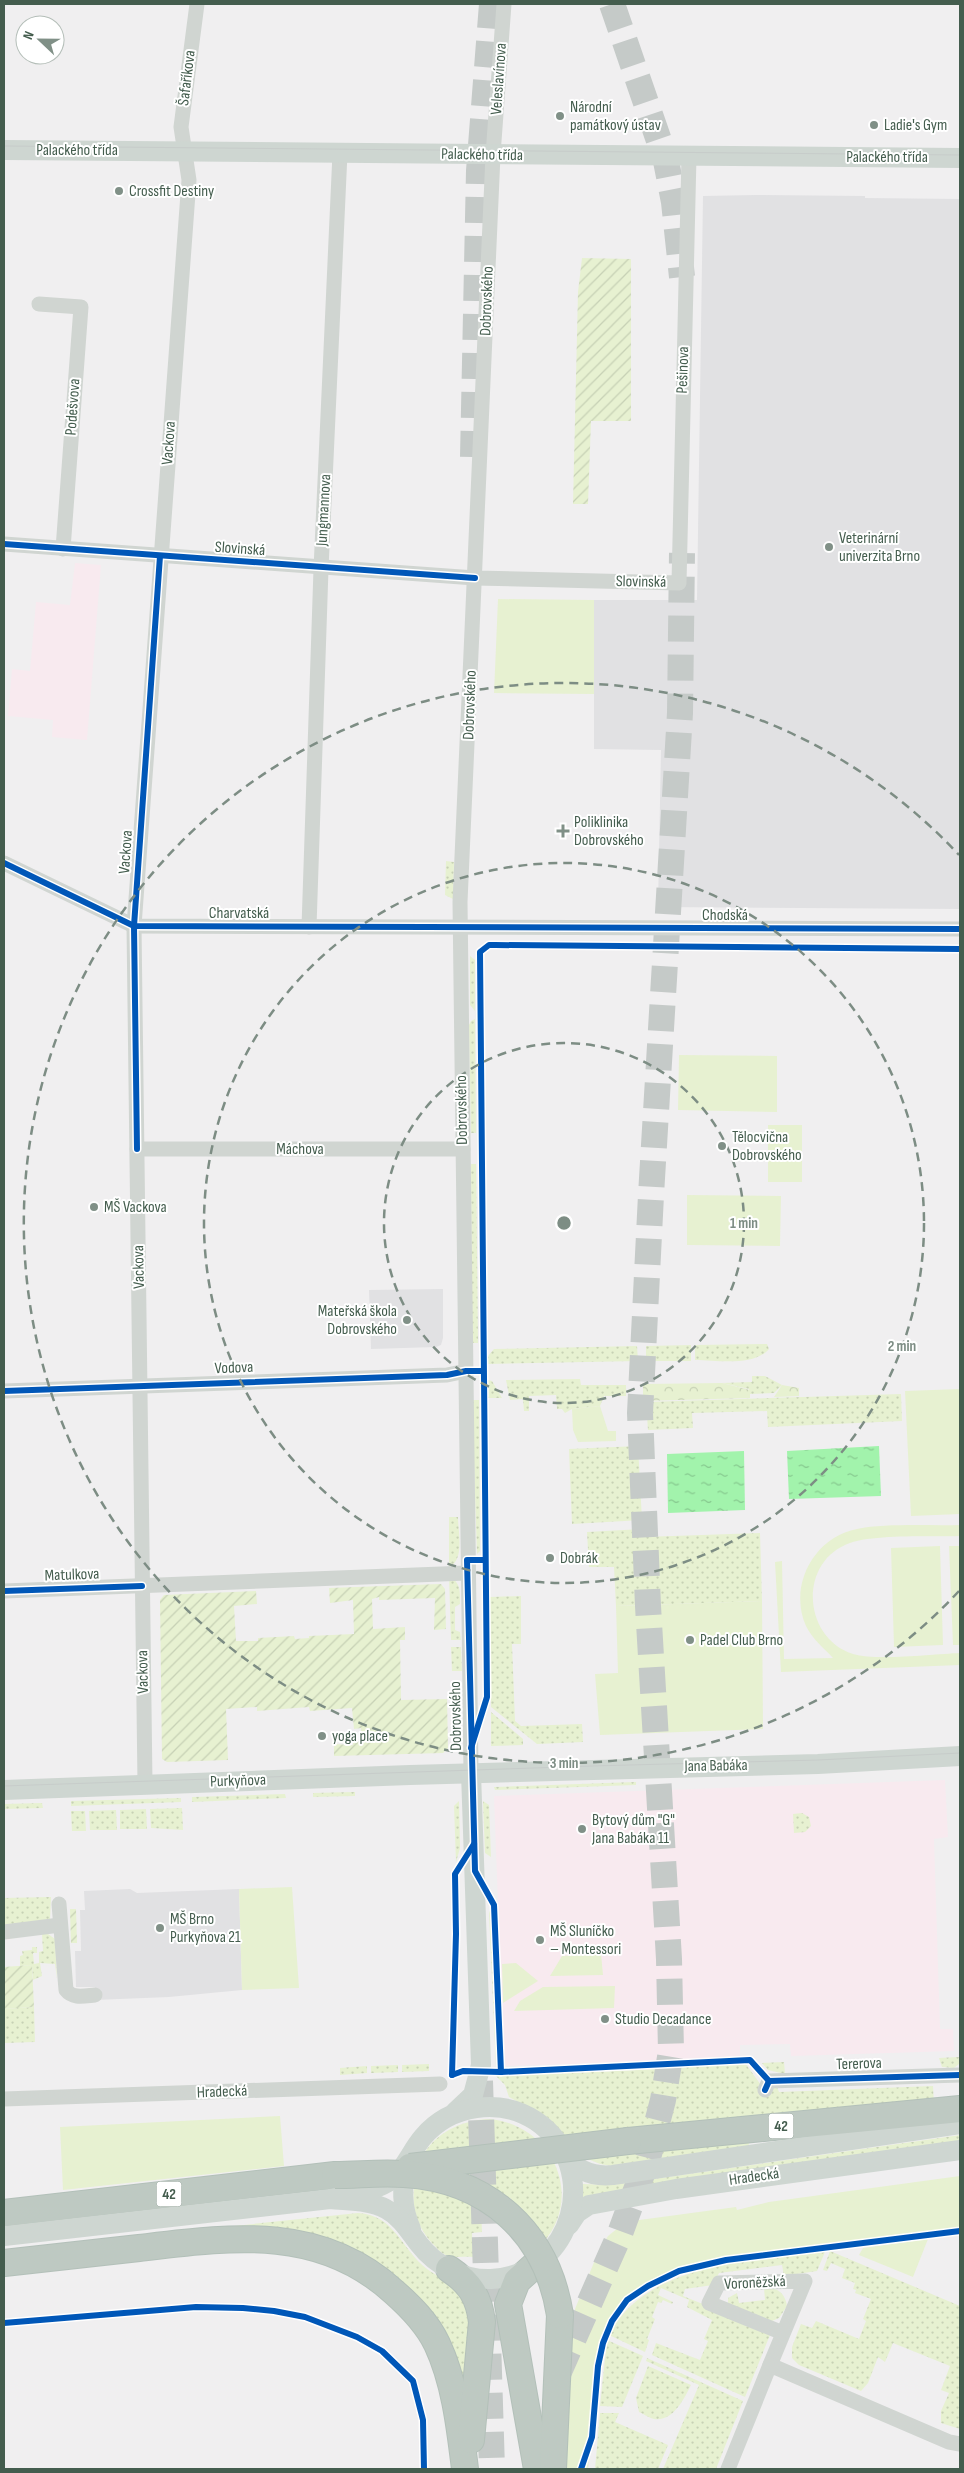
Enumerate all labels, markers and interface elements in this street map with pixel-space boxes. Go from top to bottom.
north arrow [15,15,65,65]
text: N [19,29,38,42]
street label: Veleslavínova [487,42,511,116]
street label: Šafaříkova [174,49,200,107]
place label: Národní památkový ústav [570,98,661,135]
marker: Národní památkový ústav [554,110,566,122]
place label: Ladie's Gym [884,116,947,135]
marker: Ladie's Gym [868,119,880,131]
street label: Palackého třída [36,141,118,160]
street label: Palackého třída [441,145,523,165]
street label: Palackého třída [846,148,928,167]
place label: Crossfit Destiny [129,182,214,201]
marker: Crossfit Destiny [113,185,125,197]
street label: Dobrovského [476,266,498,336]
street label: Pešinova [673,346,693,394]
street label: Podešvova [62,378,84,436]
street label: Vackova [158,421,180,465]
street label: Jungmannova [313,474,335,547]
place label: Veterinární univerzita Brno [839,529,920,566]
street label: Slovinská [214,538,266,560]
marker: Veterinární univerzita Brno [823,541,835,553]
street label: Slovinská [616,572,666,592]
street label: Dobrovského [459,670,481,740]
place label: Poliklinika Dobrovského [574,813,644,850]
marker: Poliklinika Dobrovského [556,824,570,838]
street label: Vackova [115,830,137,874]
street label: Charvatská [209,904,269,923]
street label: Chodská [702,906,748,925]
street label: Dobrovského [452,1075,472,1145]
place label: Tělocvična Dobrovského [732,1128,802,1165]
street label: Máchova [276,1140,324,1159]
marker: Tělocvična Dobrovského [716,1140,728,1152]
place label: MŠ Vackova [104,1198,167,1217]
marker: MŠ Vackova [88,1201,100,1213]
centre of rings [555,1214,573,1232]
text: 1 min [730,1214,758,1233]
street label: Vackova [129,1245,149,1289]
place label: Mateřská škola Dobrovského [318,1302,397,1339]
marker: Mateřská škola Dobrovského [401,1314,413,1326]
text: 2 min [888,1337,916,1356]
street label: Vodova [214,1358,254,1378]
place label: Dobrák [560,1549,598,1568]
marker: Dobrák [544,1552,556,1564]
street label: Matulkova [44,1565,100,1585]
place label: Padel Club Brno [700,1631,783,1650]
marker: Padel Club Brno [684,1634,696,1646]
street label: Vackova [133,1650,153,1694]
street label: Dobrovského [446,1681,466,1751]
place label: yoga place [332,1727,388,1746]
marker: yoga place [316,1730,328,1742]
text: 3 min [550,1754,578,1773]
street label: Jana Babáka [683,1756,748,1776]
street label: Purkyňova [210,1771,266,1791]
place label: Bytový dům "G" Jana Babáka 11 [591,1811,675,1848]
marker: Bytový dům "G" Jana Babáka 11 [576,1823,588,1835]
place label: MŠ Brno Purkyňova 21 [170,1910,241,1947]
marker: MŠ Brno Purkyňova 21 [154,1922,166,1934]
place label: MŠ Sluníčko – Montessori [550,1922,621,1959]
marker: MŠ Sluníčko – Montessori [534,1934,546,1946]
place label: Studio Decadance [615,2010,711,2029]
marker: Studio Decadance [599,2013,611,2025]
street label: Tererova [836,2054,882,2074]
street label: Hradecká [196,2082,248,2102]
road number: 42 [768,2114,794,2138]
street label: Hradecká [728,2164,780,2190]
road number: 42 [156,2182,182,2206]
street label: Voroněžská [724,2272,786,2294]

